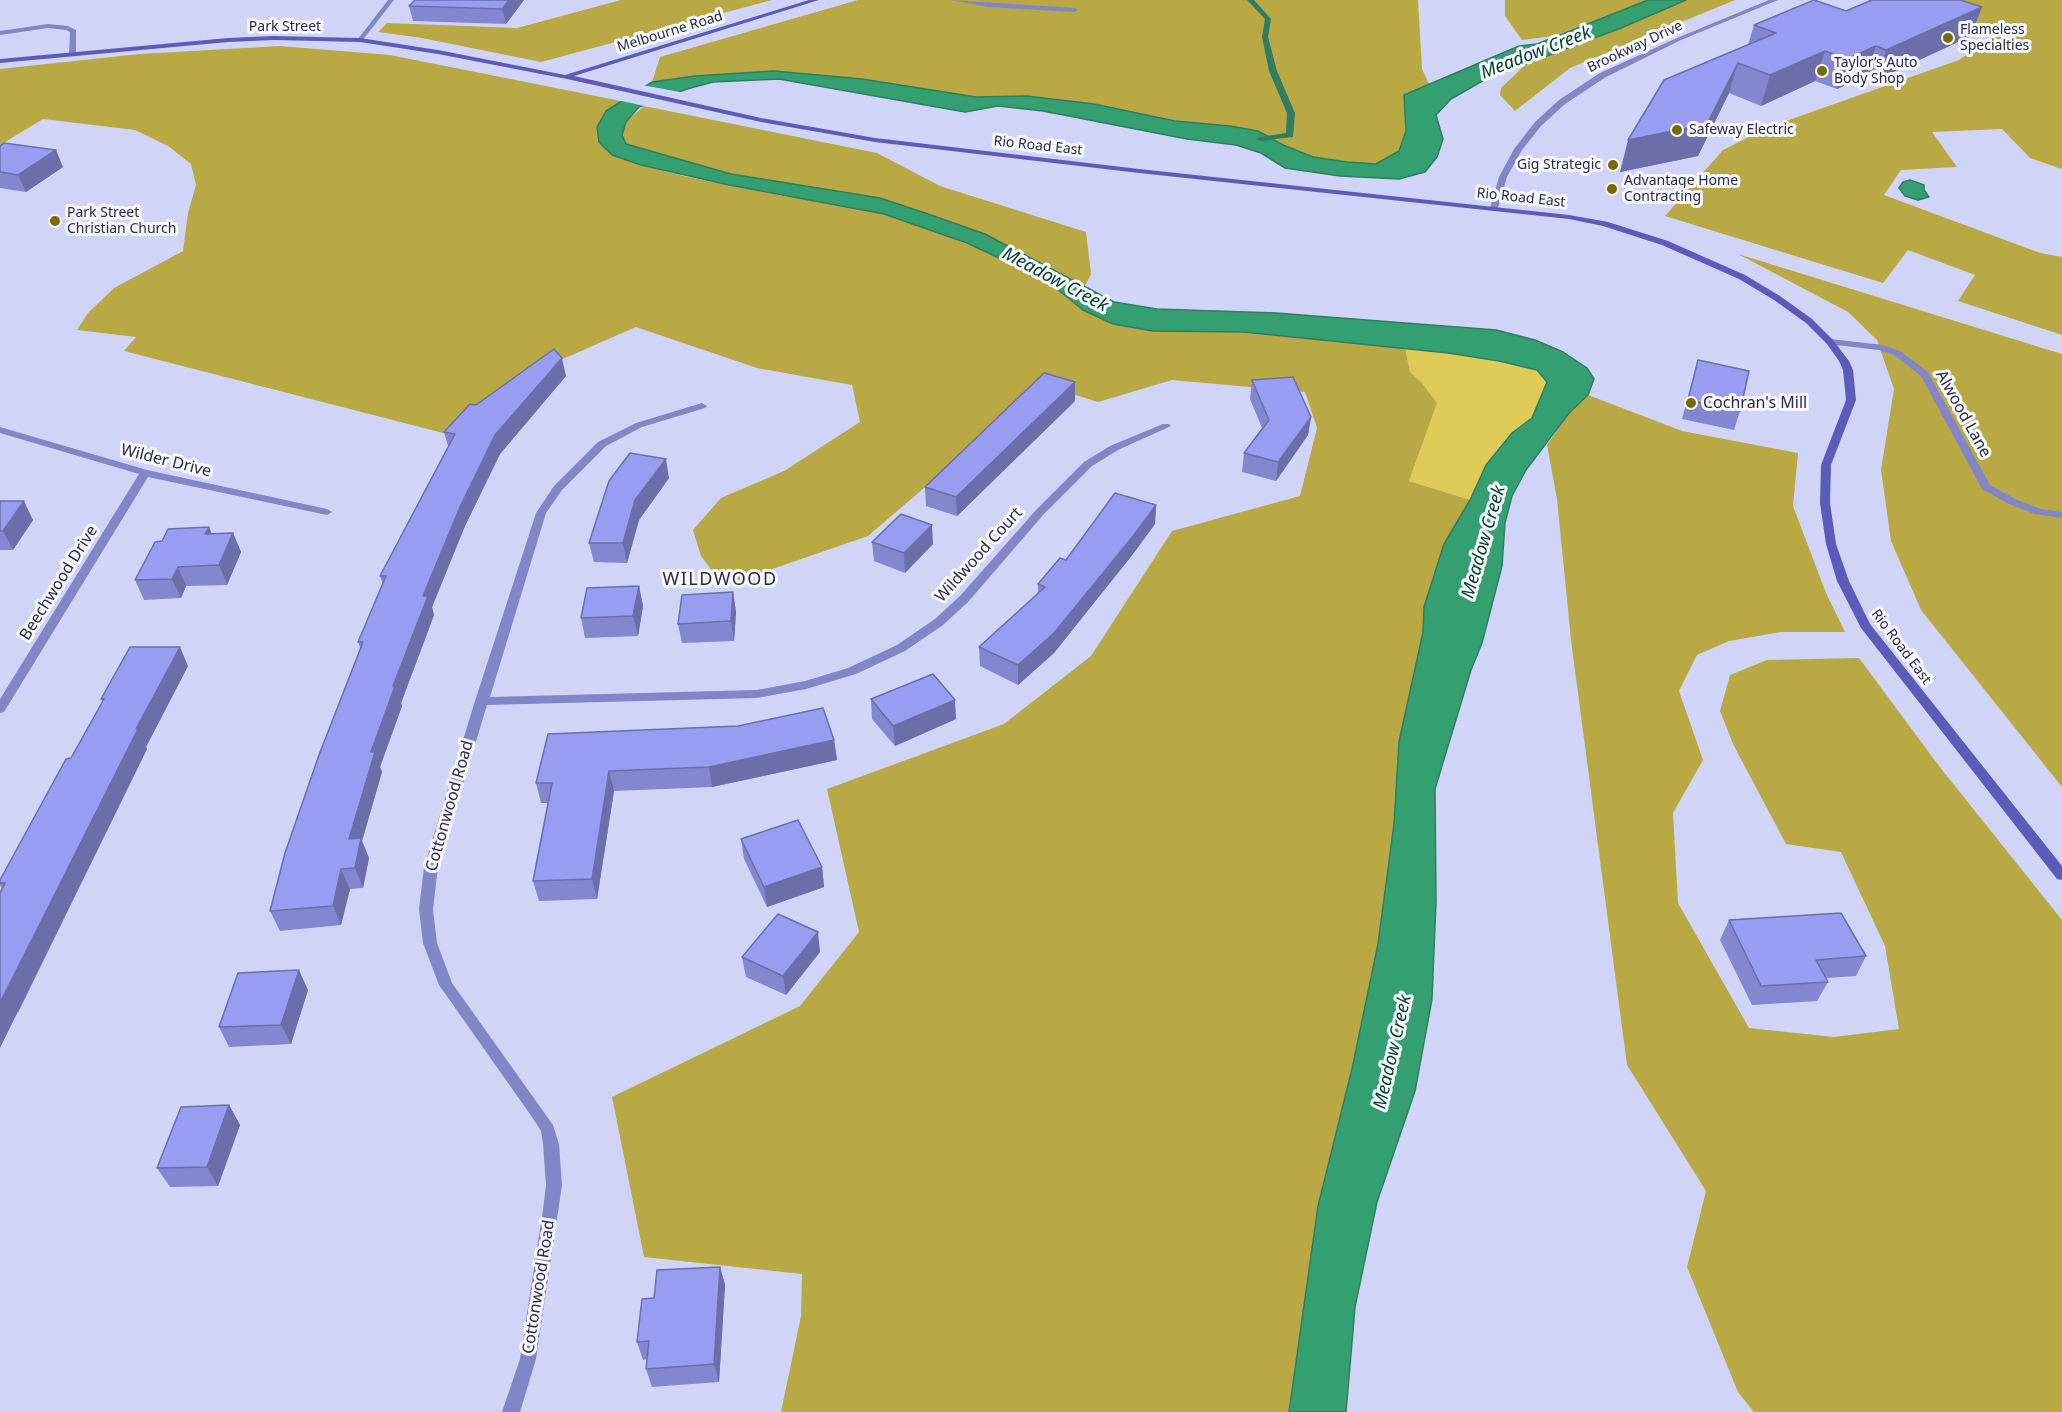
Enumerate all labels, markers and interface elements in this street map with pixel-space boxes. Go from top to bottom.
street label: Melbourne Road [615,8,725,56]
street label: Brookway Drive [1585,18,1685,76]
street label: Park Street [249,19,321,35]
water label: Meadow Creek [1478,22,1594,84]
place label: Flameless Specialties [1960,22,2029,54]
marker: Flameless Specialties [1941,31,1955,45]
place label: Taylor’s Auto Body Shop [1834,55,1918,88]
marker: Taylor’s Auto Body Shop [1815,64,1829,78]
place label: Safeway Electric [1689,122,1794,138]
marker: Safeway Electric [1670,123,1684,137]
street label: Rio Road East [993,133,1083,159]
place label: Gig Strategic [1517,157,1601,173]
marker: Gig Strategic [1606,158,1620,172]
place label: Advantage Home Contracting [1624,173,1738,206]
marker: Advantage Home Contracting [1605,182,1619,196]
street label: Rio Road East [1476,185,1566,211]
place label: Park Street Christian Church [67,205,176,238]
marker: Park Street Christian Church [48,214,62,228]
water label: Meadow Creek [999,243,1111,317]
street label: Alwood Lane [1931,367,1995,461]
place label: Cochran's Mill [1703,393,1807,413]
marker: Cochran's Mill [1684,396,1698,410]
street label: Wilder Drive [119,441,213,481]
water label: Meadow Creek [1458,483,1510,601]
street label: Wildwood Court [931,504,1027,606]
street label: Beechwood Drive [16,522,102,644]
district label: WILDWOOD [662,569,778,591]
street label: Rio Road East [1867,606,1935,688]
street label: Cottonwood Road [422,738,478,874]
water label: Meadow Creek [1369,993,1417,1111]
street label: Cottonwood Road [519,1219,559,1355]

